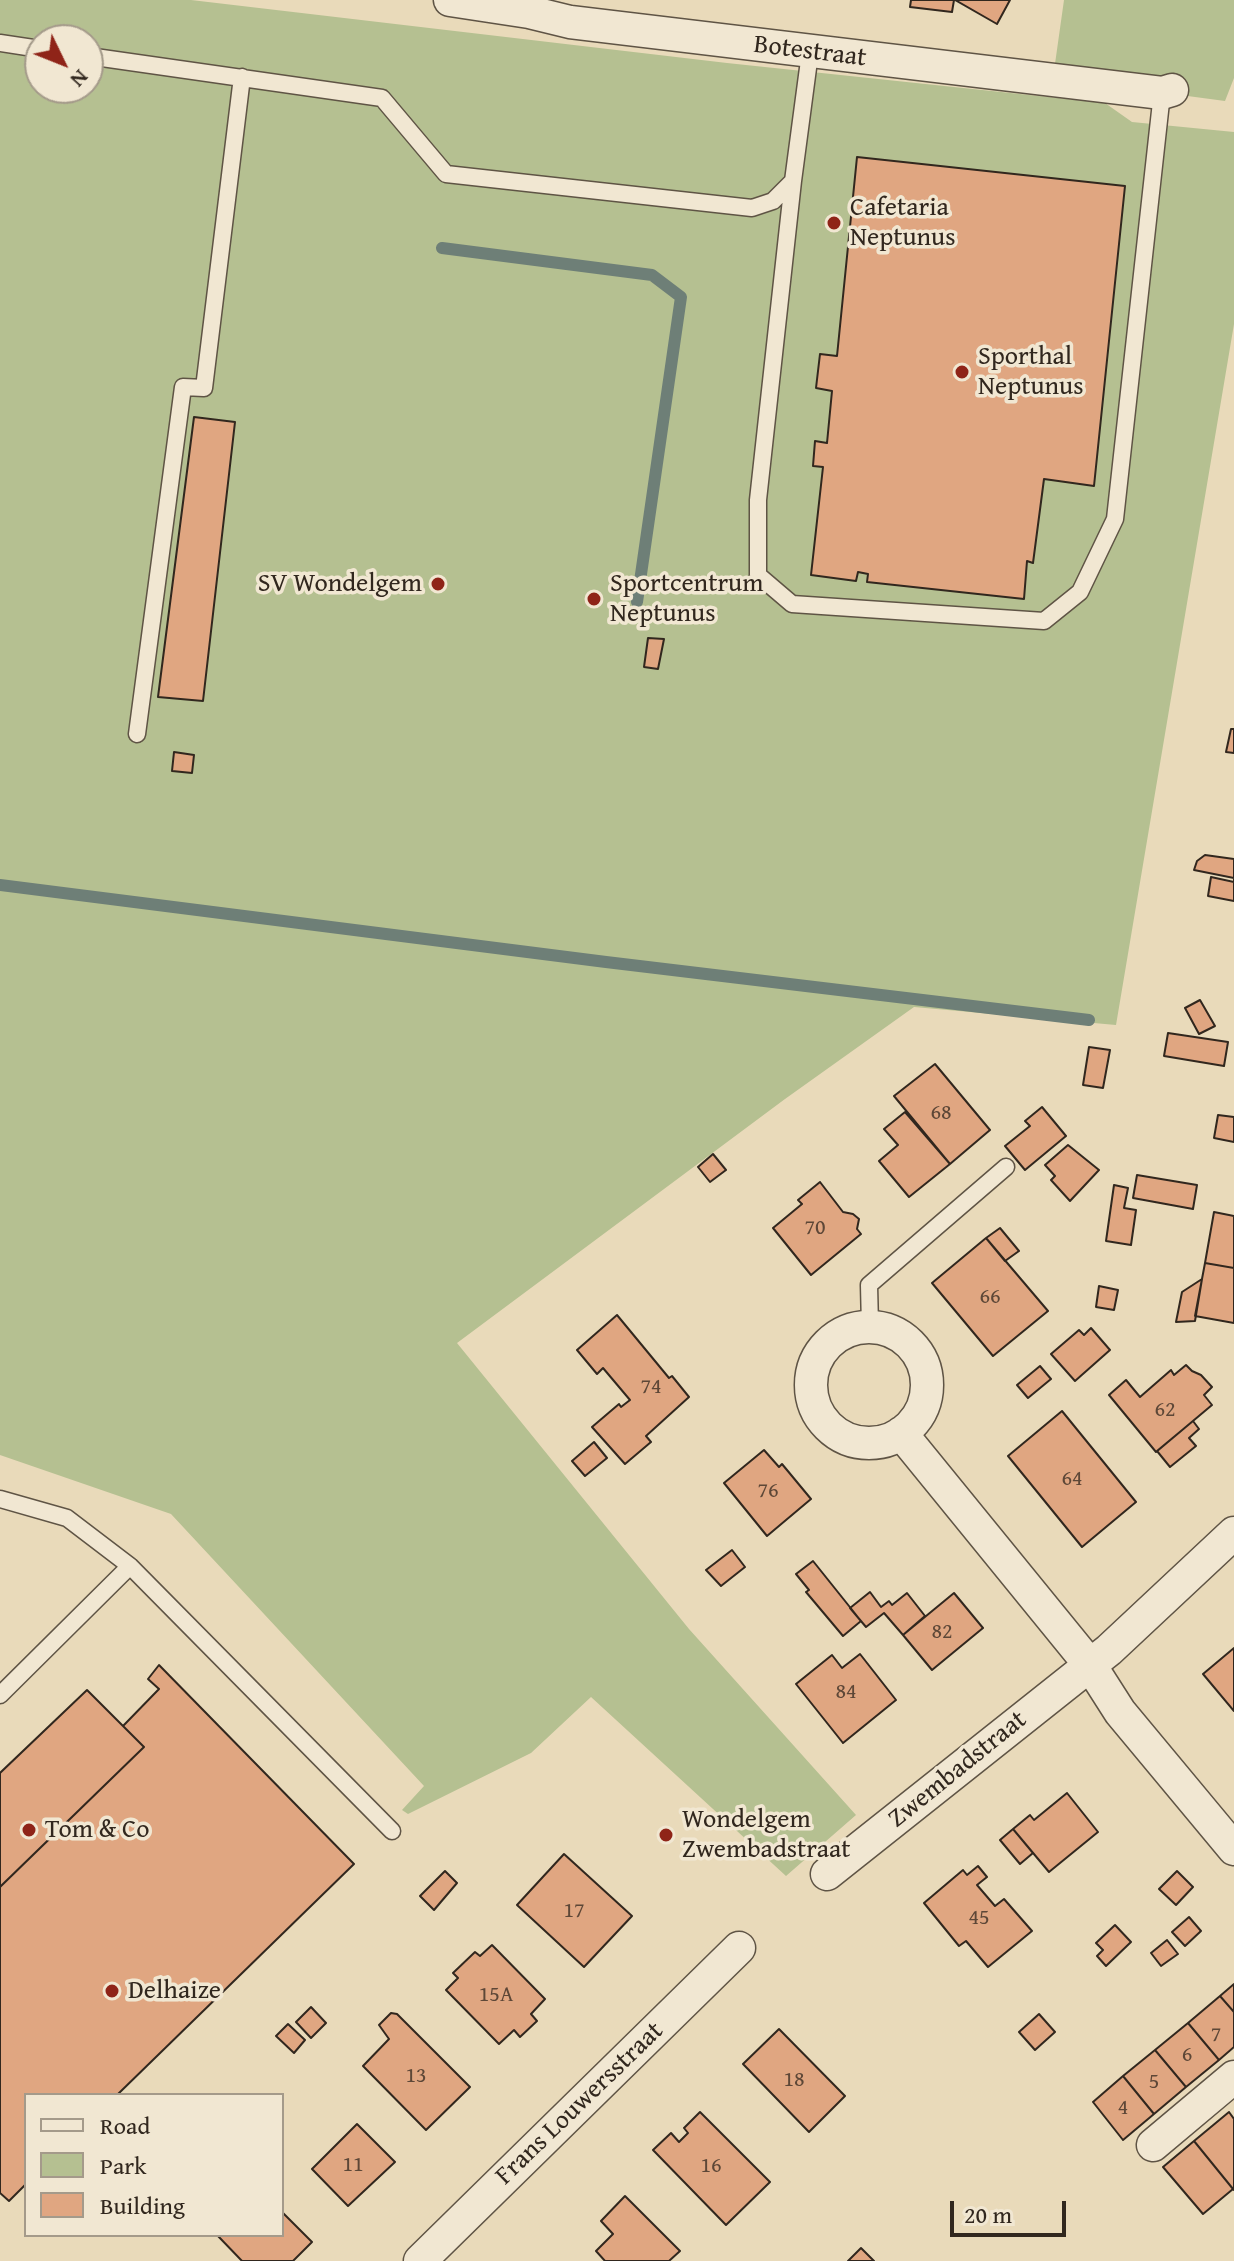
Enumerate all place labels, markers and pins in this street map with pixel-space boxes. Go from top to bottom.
place label: Cafetaria Neptunus [850,192,955,254]
marker: Cafetaria Neptunus [825,214,843,232]
place label: Sporthal Neptunus [978,341,1083,402]
marker: Sporthal Neptunus [953,363,971,381]
place label: SV Wondelgem [258,568,422,600]
place label: Sportcentrum Neptunus [610,568,763,630]
marker: SV Wondelgem [429,575,447,593]
marker: Sportcentrum Neptunus [585,590,603,608]
place label: Wondelgem Zwembadstraat [682,1804,851,1866]
place label: Tom & Co [45,1814,149,1846]
marker: Tom & Co [20,1821,38,1839]
marker: Wondelgem Zwembadstraat [657,1826,675,1844]
place label: Delhaize [128,1975,221,2007]
marker: Delhaize [103,1982,121,2000]

